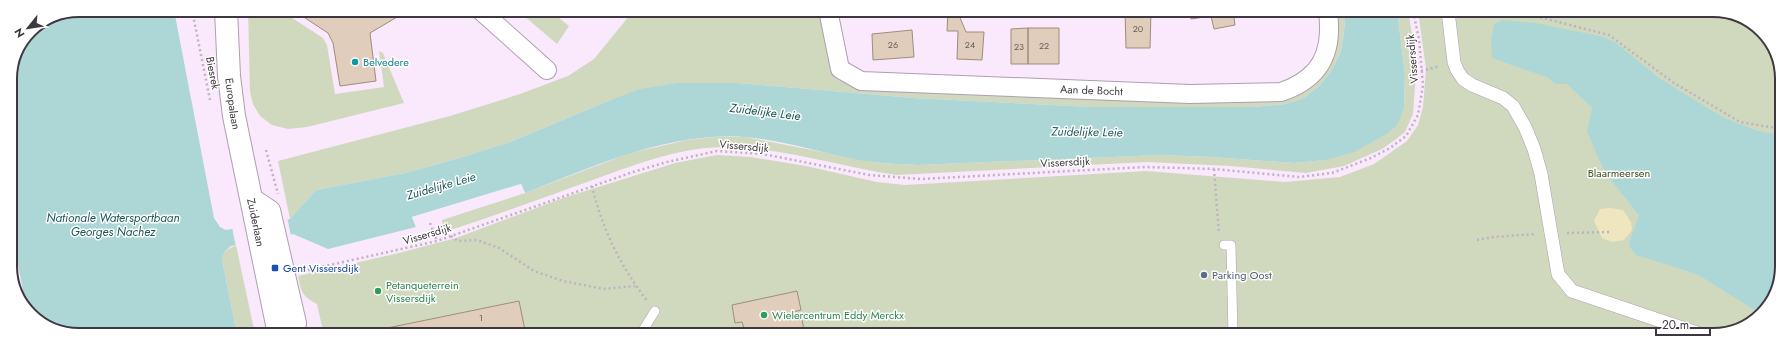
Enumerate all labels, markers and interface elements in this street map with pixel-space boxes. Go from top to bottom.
north arrow [8,8,48,48]
house number: 20 [1133,22,1144,35]
text: N [10,25,28,41]
street label: Vissersdijk [1402,33,1422,84]
house number: 26 [888,38,898,51]
house number: 24 [965,38,975,51]
house number: 22 [1039,39,1049,52]
house number: 23 [1014,40,1024,53]
place label: Belvedere [363,54,409,70]
street label: Biesrek [202,55,224,91]
marker: Belvedere [350,57,360,67]
street label: Europalaan [221,77,245,131]
street label: Aan de Bocht [1060,81,1123,99]
water label: Zuidelijke Leie [728,99,801,125]
water label: Zuidelijke Leie [1050,122,1123,142]
street label: Vissersdijk [719,136,770,156]
street label: Vissersdijk [1040,153,1090,171]
park label: Blaarmeersen [1588,165,1650,181]
water label: Zuidelijke Leie [403,168,478,205]
street label: Zuiderlaan [243,197,269,248]
water label: Nationale Watersportbaan Georges Nachez [46,209,180,241]
street label: Vissersdijk [401,219,453,249]
place label: Gent Vissersdijk [283,260,359,276]
marker: Gent Vissersdijk [270,263,280,273]
place label: Parking Oost [1212,267,1272,283]
marker: Parking Oost [1199,270,1209,280]
place label: Petanqueterrein Vissersdijk [386,277,459,306]
marker: Petanqueterrein Vissersdijk [373,286,383,296]
place label: Wielercentrum Eddy Merckx [772,307,904,323]
marker: Wielercentrum Eddy Merckx [759,310,769,320]
house number: 1 [479,311,483,324]
scale bar [1656,311,1710,337]
text: 20 m [1662,316,1689,334]

